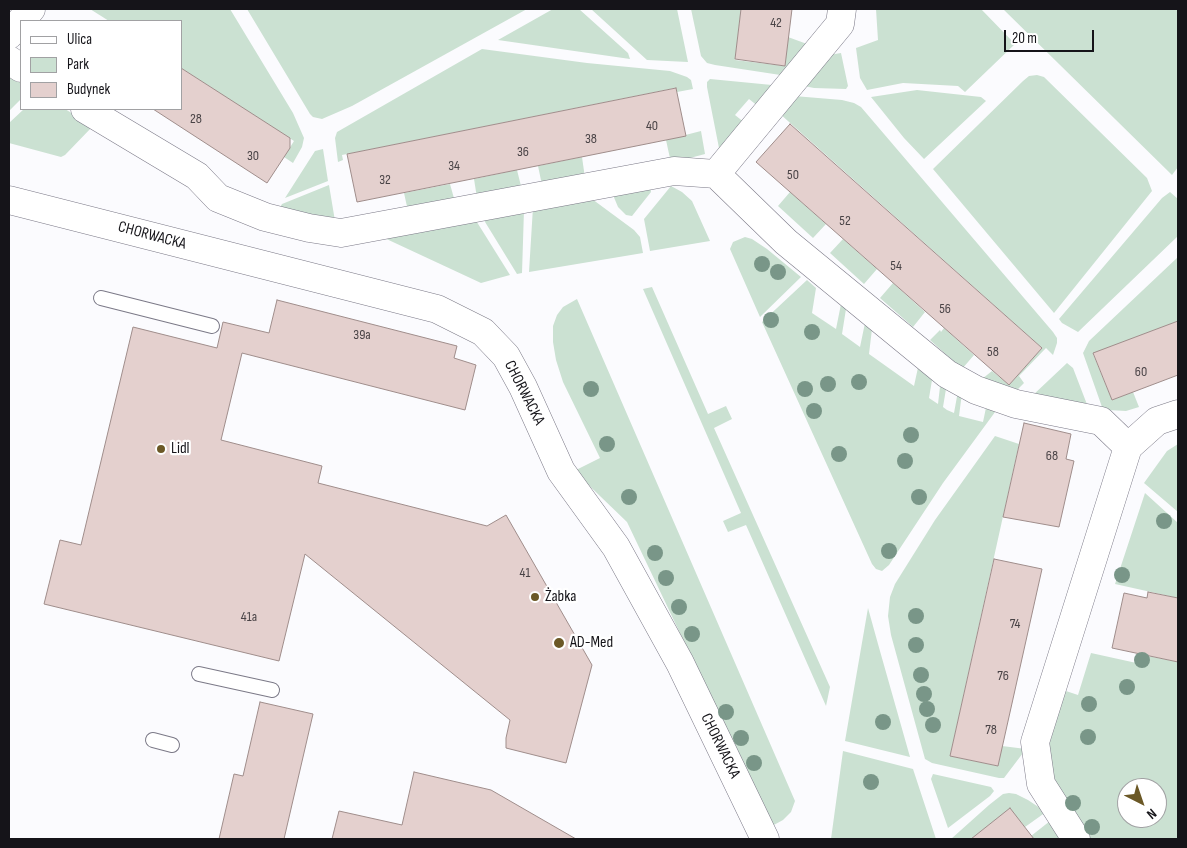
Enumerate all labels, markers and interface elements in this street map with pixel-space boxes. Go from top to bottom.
house number: 42 [770,15,782,31]
legend [20,20,182,110]
scale bar [1007,20,1097,52]
text: 20 m [1012,29,1037,48]
text: Ulica [67,30,92,49]
text: Park [67,55,89,74]
text: Budynek [67,80,110,99]
house number: 28 [190,111,202,127]
house number: 40 [646,118,658,134]
house number: 38 [585,131,597,147]
house number: 36 [517,144,529,160]
house number: 30 [247,148,259,164]
house number: 34 [448,158,460,174]
house number: 50 [787,167,799,183]
house number: 32 [379,172,391,188]
house number: 52 [839,213,851,229]
street label: CHORWACKA [116,218,188,254]
house number: 54 [890,258,902,274]
house number: 56 [939,301,951,317]
house number: 39a [353,327,371,343]
house number: 58 [987,344,999,360]
street label: CHORWACKA [500,358,548,428]
house number: 60 [1135,364,1147,380]
place label: Lidl [171,439,190,459]
marker: Lidl [155,443,167,455]
house number: 68 [1046,448,1058,464]
house number: 41 [520,565,530,581]
place label: Żabka [545,587,577,607]
marker: Żabka [529,591,541,603]
house number: 41a [241,609,257,625]
house number: 74 [1010,616,1020,632]
place label: AD-Med [570,633,613,653]
marker: AD-Med [552,636,566,650]
house number: 76 [997,668,1009,684]
street label: CHORWACKA [696,710,744,782]
house number: 78 [985,722,997,738]
north arrow [1117,778,1167,828]
text: N [1143,805,1160,823]

